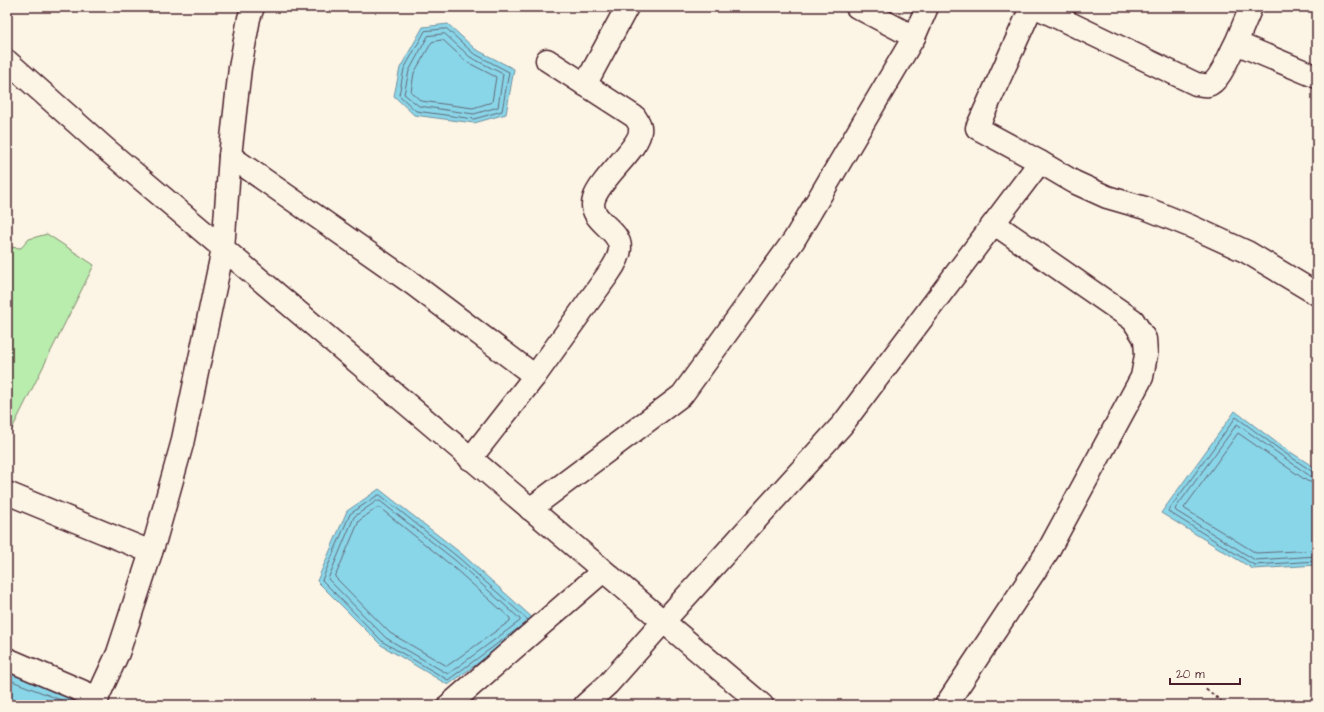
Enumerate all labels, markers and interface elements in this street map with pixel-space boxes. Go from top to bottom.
scale bar [1170,660,1240,686]
text: 20 m [1176,666,1205,683]

